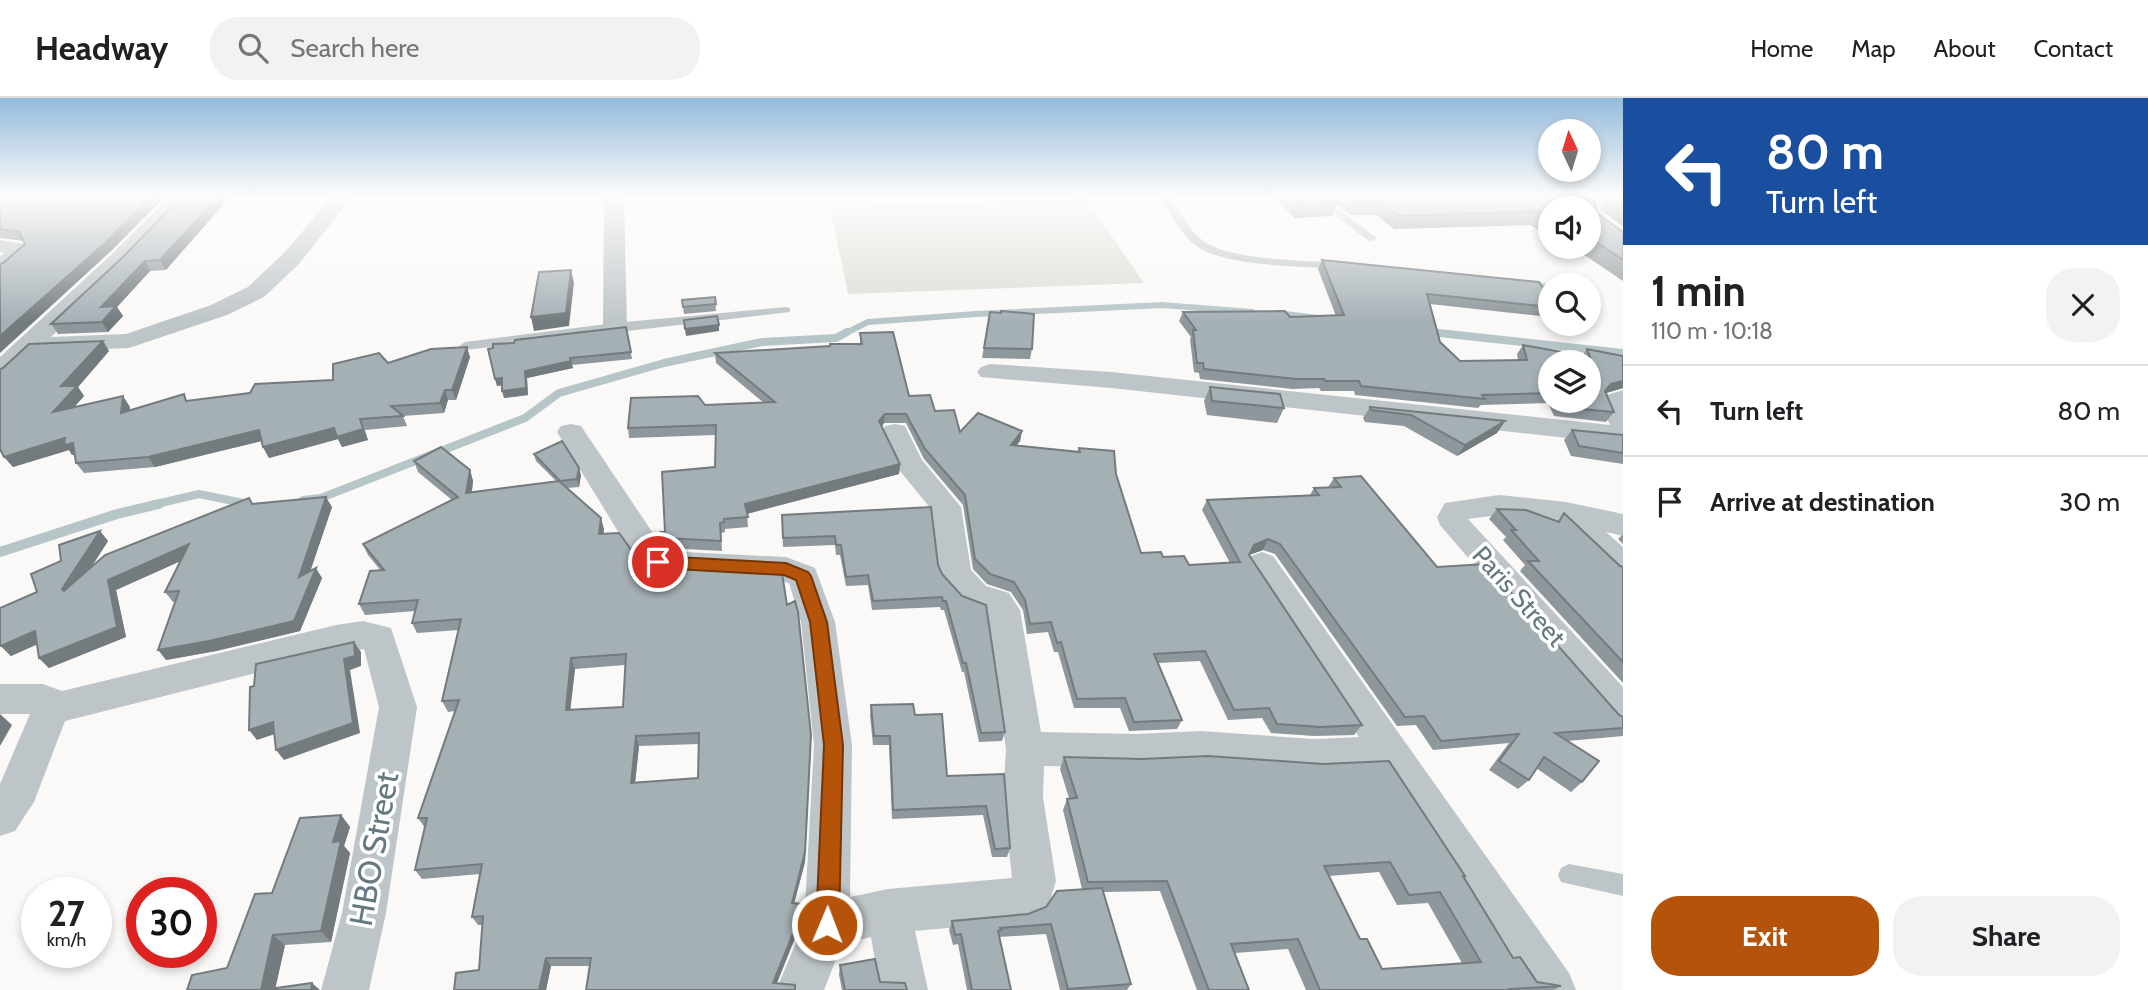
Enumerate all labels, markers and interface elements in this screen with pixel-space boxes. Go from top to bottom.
search box [210,17,700,80]
text: Headway [35,28,168,68]
icon: search [234,29,272,67]
text: Search here [290,32,419,64]
text: Home [1750,34,1813,63]
text: Map [1851,34,1896,63]
text: About [1934,34,1996,63]
text: Contact [2034,34,2113,63]
north arrow [1538,119,1601,182]
map controls [1538,119,1601,413]
text: 80 m [1766,122,1884,181]
icon: left [1651,126,1742,217]
text: Turn left [1766,182,1877,221]
button: sound [1538,196,1601,259]
text: 1 min [1651,265,1746,317]
button: close [2046,268,2120,342]
button: search [1538,273,1601,336]
text: 110 m · 10:18 [1651,317,1773,345]
button: layers [1538,350,1601,413]
icon: left [1651,392,1689,430]
text: Turn left [1710,395,1803,427]
text: 80 m [2057,395,2120,427]
icon: arrive [1651,483,1689,521]
text: Arrive at destination [1710,486,1935,518]
text: 30 m [2059,486,2120,518]
pin [628,532,688,592]
street label: Paris Street [1466,539,1573,653]
icon: arrive [639,543,677,581]
street label: HBO Street [341,769,406,929]
speed limit sign: 30 [126,877,217,968]
position arrow [790,888,864,962]
text: 27 [48,892,85,935]
button: Exit [1651,896,1879,976]
button: Share [1893,896,2120,976]
text: km/h [47,929,86,951]

